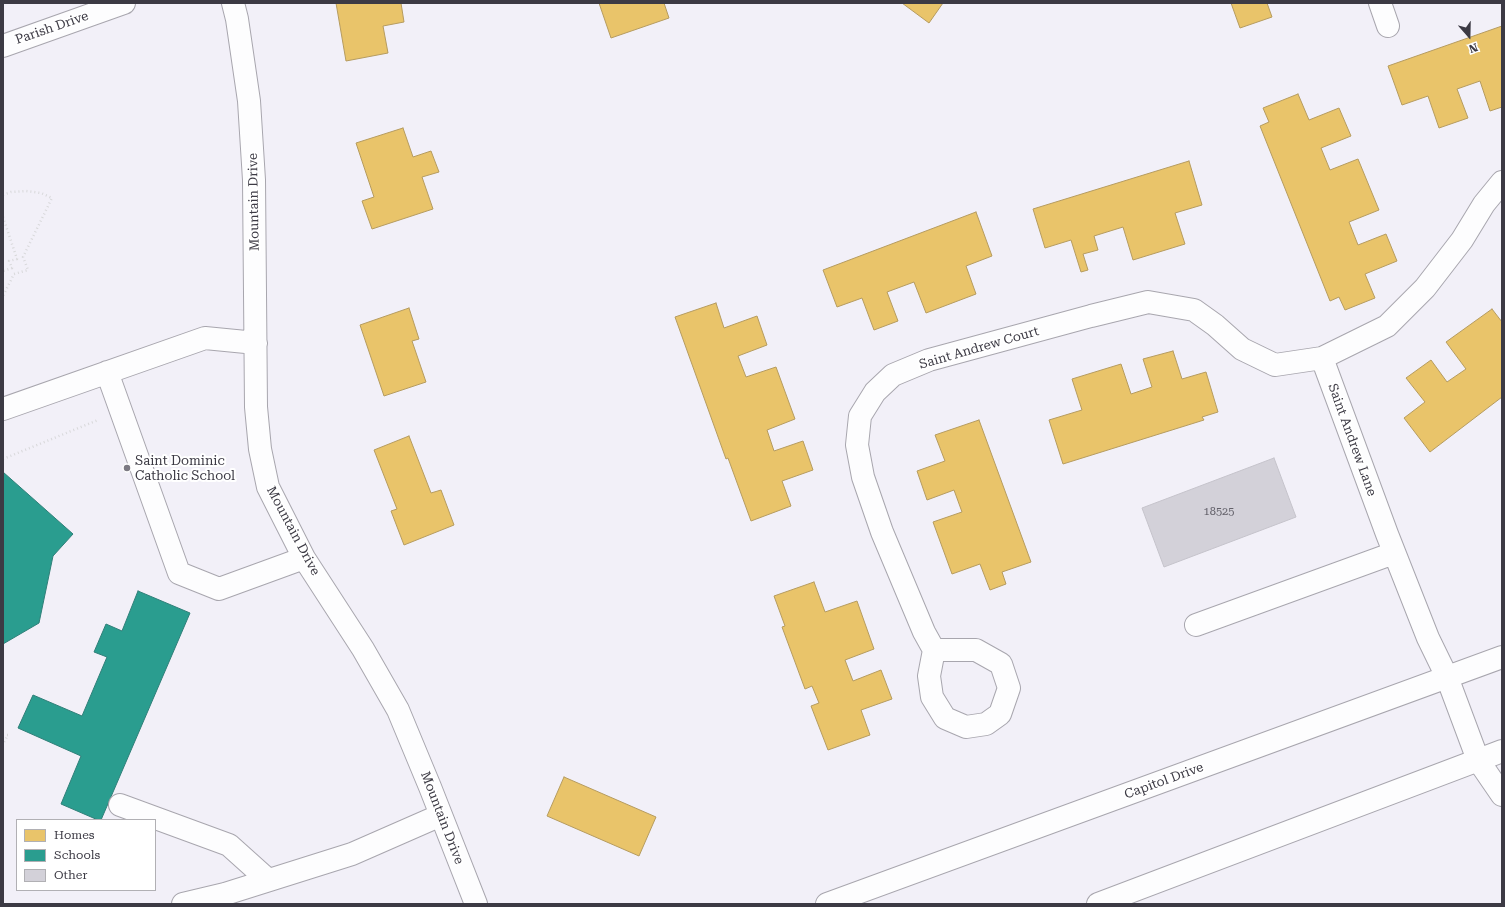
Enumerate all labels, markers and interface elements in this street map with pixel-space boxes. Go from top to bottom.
street label: Parish Drive [13,8,91,48]
north arrow [1449,16,1489,56]
text: N [1467,40,1479,55]
street label: Mountain Drive [245,153,263,251]
street label: Saint Andrew Court [917,323,1041,373]
street label: Saint Andrew Lane [1324,382,1380,498]
place label: Saint Dominic Catholic School [135,453,235,484]
marker: Saint Dominic Catholic School [122,463,132,473]
street label: Mountain Drive [263,484,323,578]
house number: 18525 [1204,505,1234,519]
street label: Capitol Drive [1122,759,1206,803]
street label: Mountain Drive [417,769,467,867]
legend [16,819,156,891]
text: Homes [54,828,94,842]
text: Schools [54,848,100,862]
text: Other [54,868,87,882]

